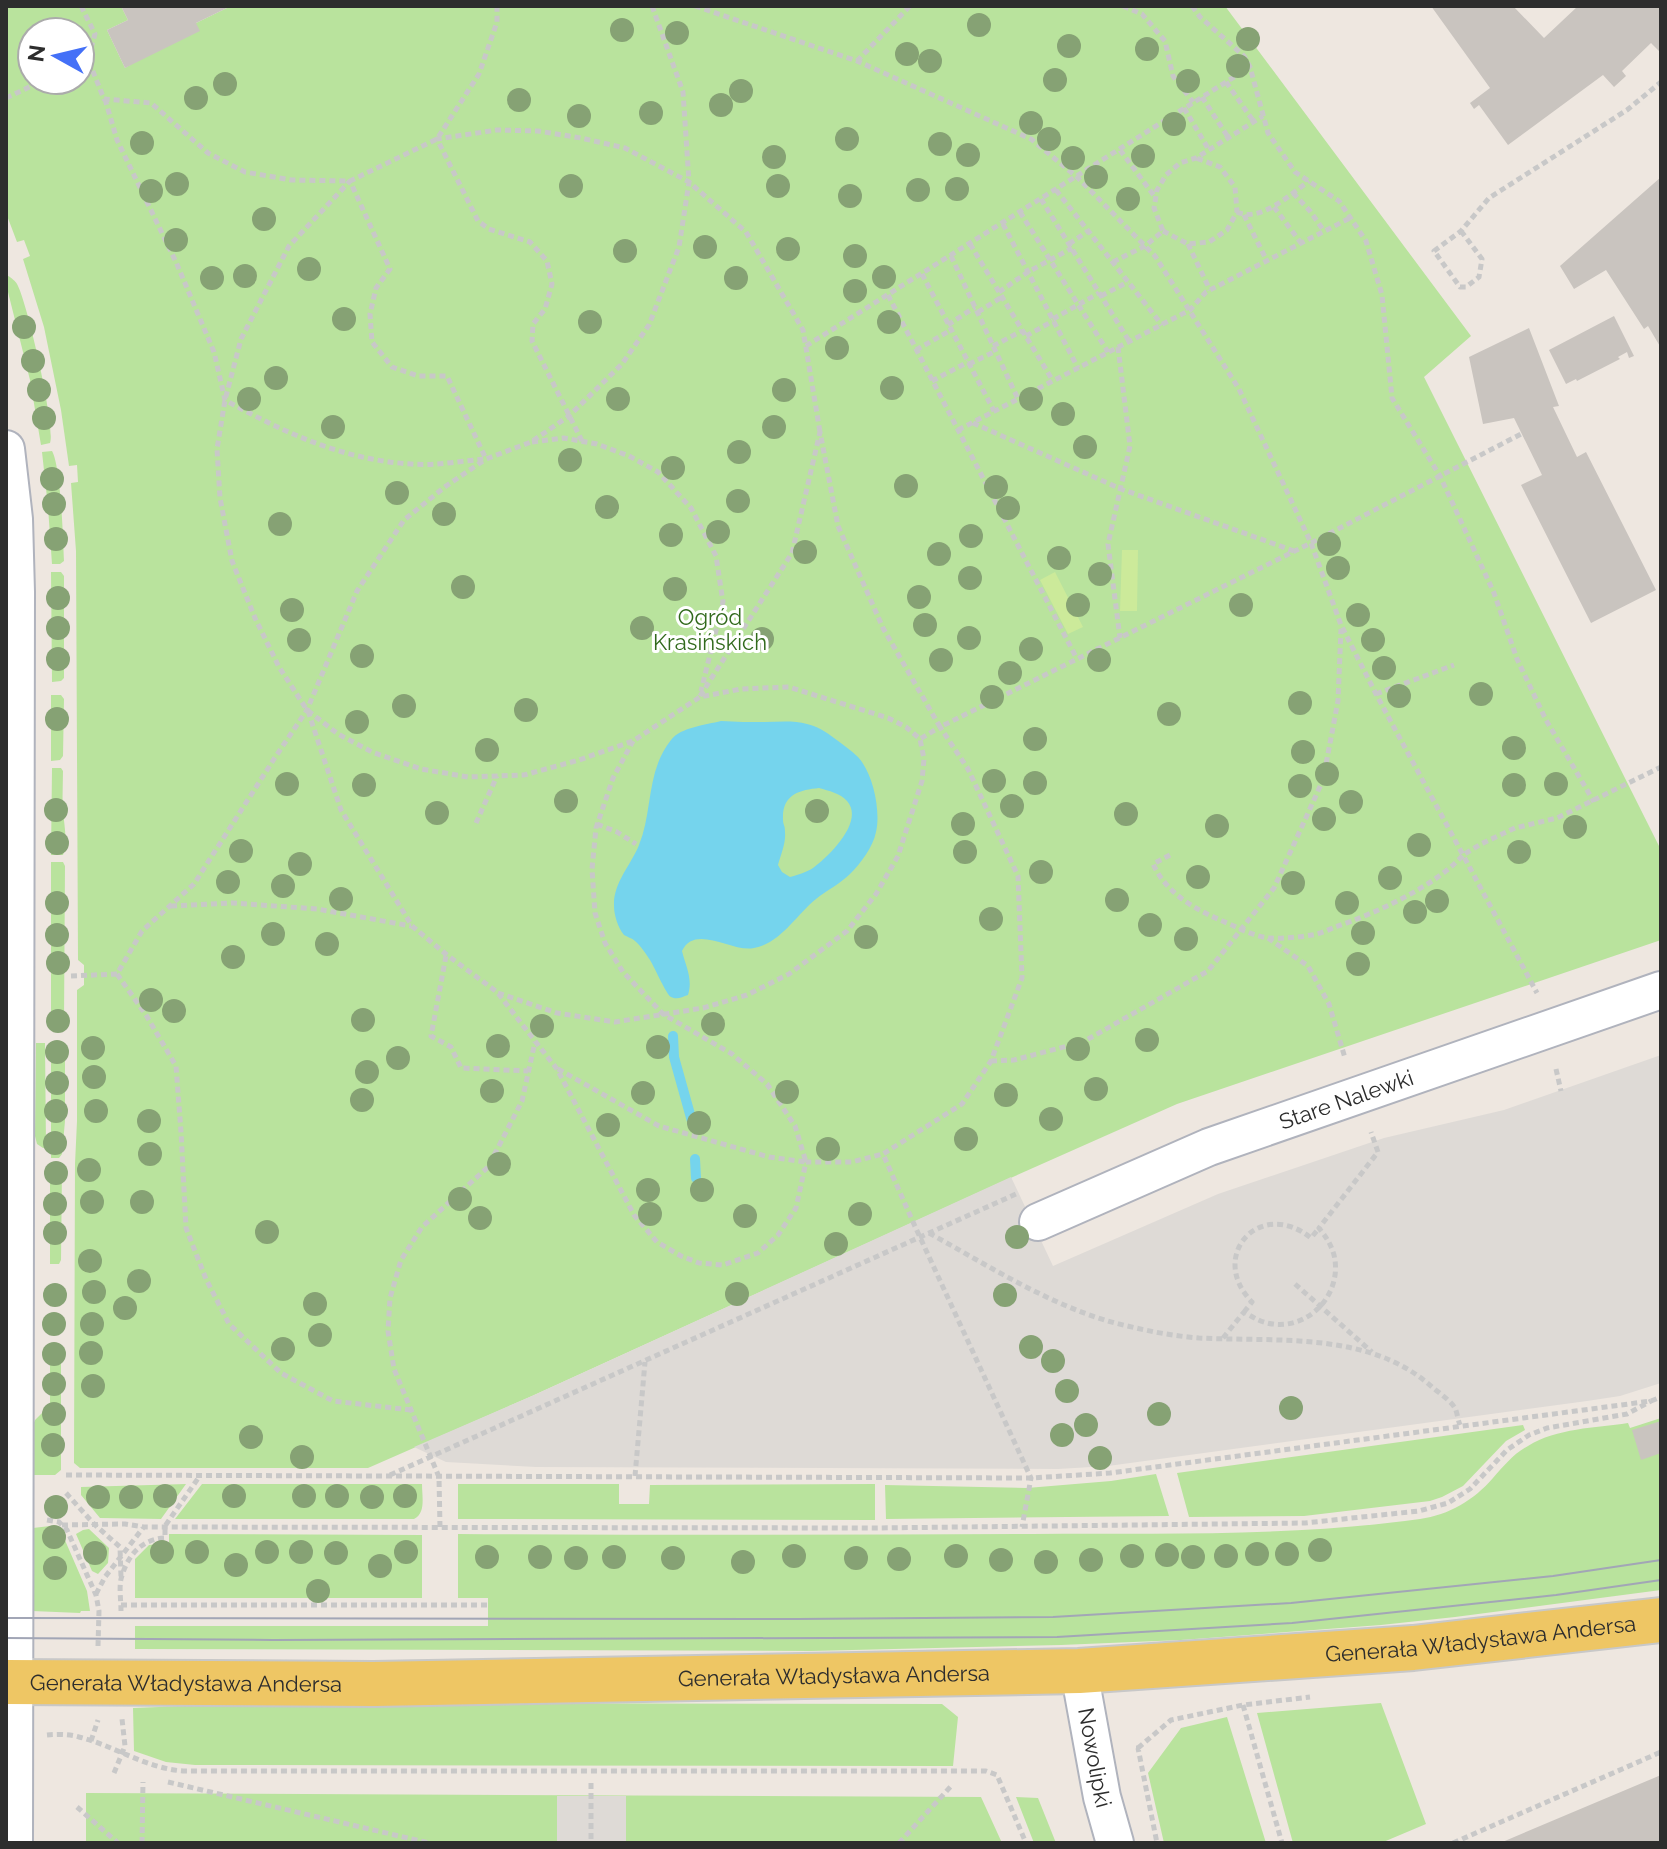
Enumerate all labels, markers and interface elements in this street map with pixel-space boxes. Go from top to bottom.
north arrow [16,16,96,96]
text: N [22,43,50,63]
park label: Ogród Krasińskich [653,604,767,655]
street label: Stare Nalewki [1276,1064,1417,1135]
street label: Generała Władysława Andersa [1324,1610,1637,1667]
street label: Generała Władysława Andersa [678,1660,990,1691]
street label: Generała Władysława Andersa [30,1669,342,1697]
street label: Nowolipki [1073,1706,1117,1811]

